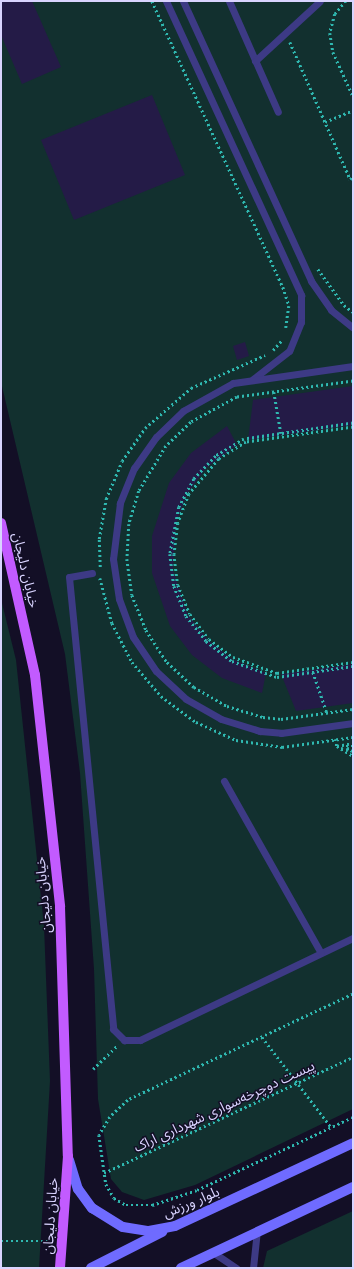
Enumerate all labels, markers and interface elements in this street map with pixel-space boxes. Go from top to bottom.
street label: خیابان دلیجان [9,531,43,609]
street label: خیابان دلیجان [31,856,55,934]
street label: پیست دوچرخه‌سواری شهرداری اراک [131,1057,317,1155]
street label: خیابان دلیجان [39,1177,61,1255]
street label: بلوار ورزش [160,1183,222,1221]

